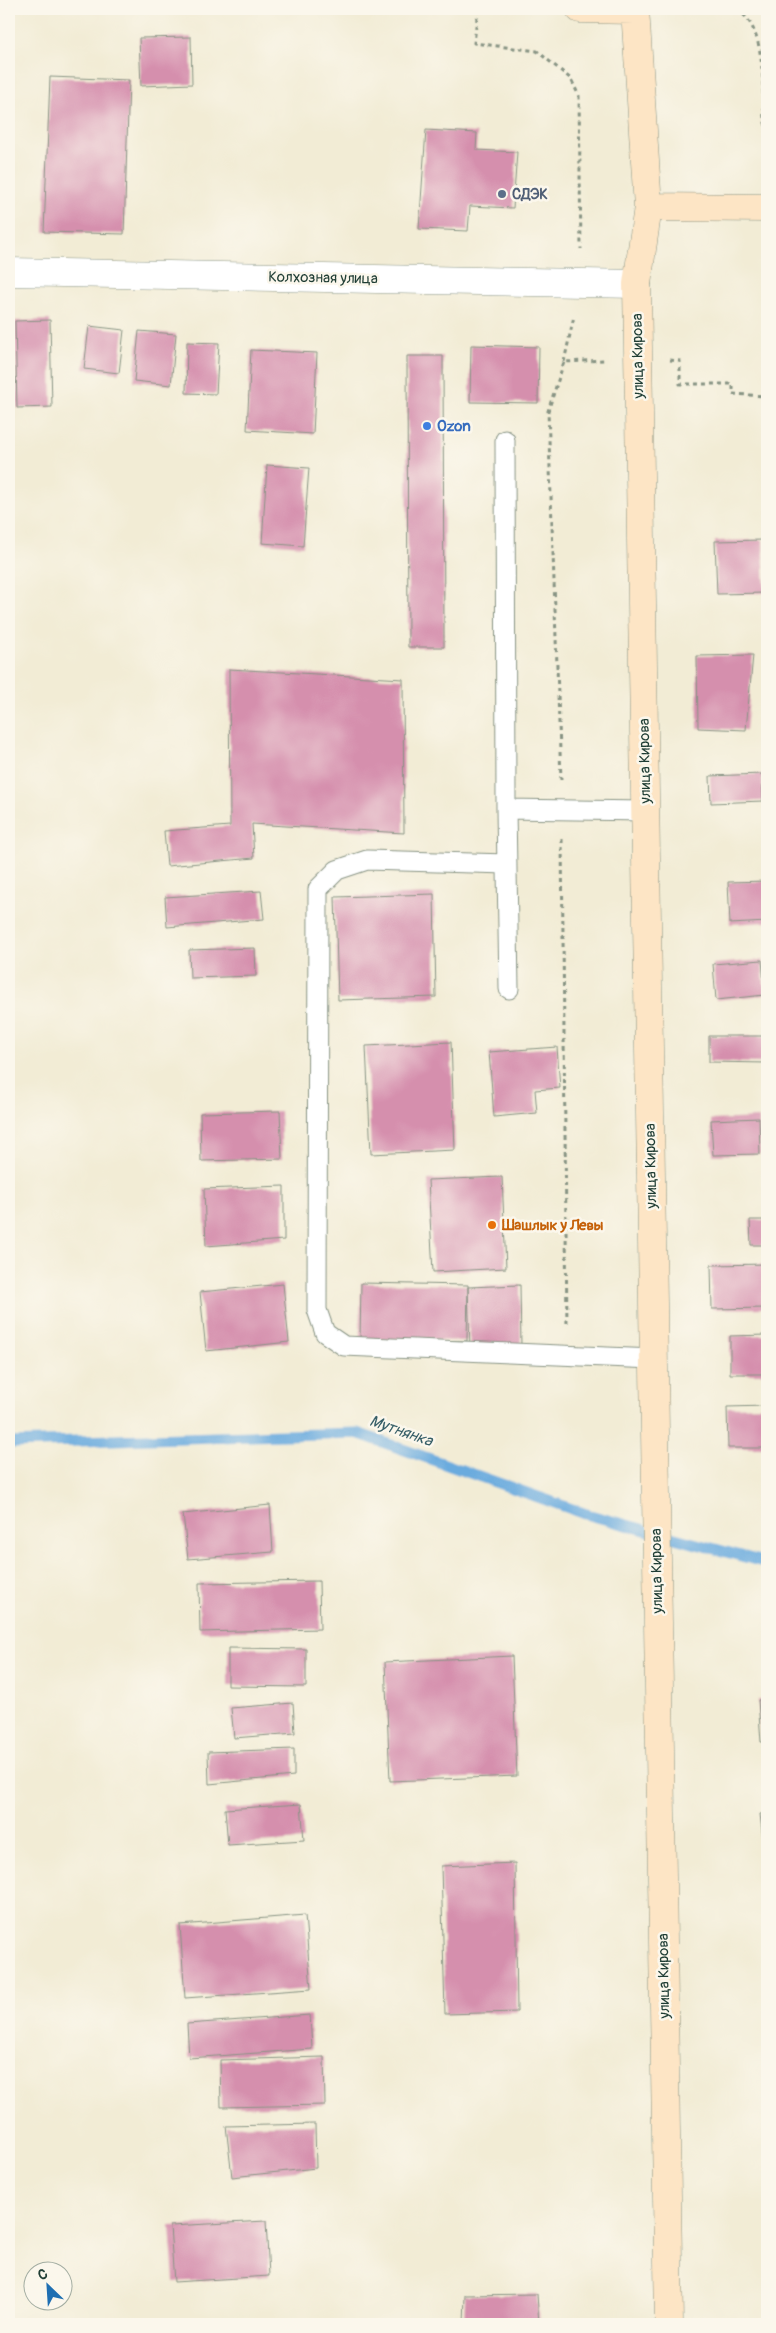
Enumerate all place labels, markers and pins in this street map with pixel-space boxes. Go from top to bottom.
place label: СДЭК [512,185,548,204]
marker: СДЭК [496,188,508,200]
place label: Ozon [437,417,471,436]
marker: Ozon [421,420,433,432]
place label: Шашлык у Левы [501,1216,604,1235]
marker: Шашлык у Левы [486,1219,498,1231]

